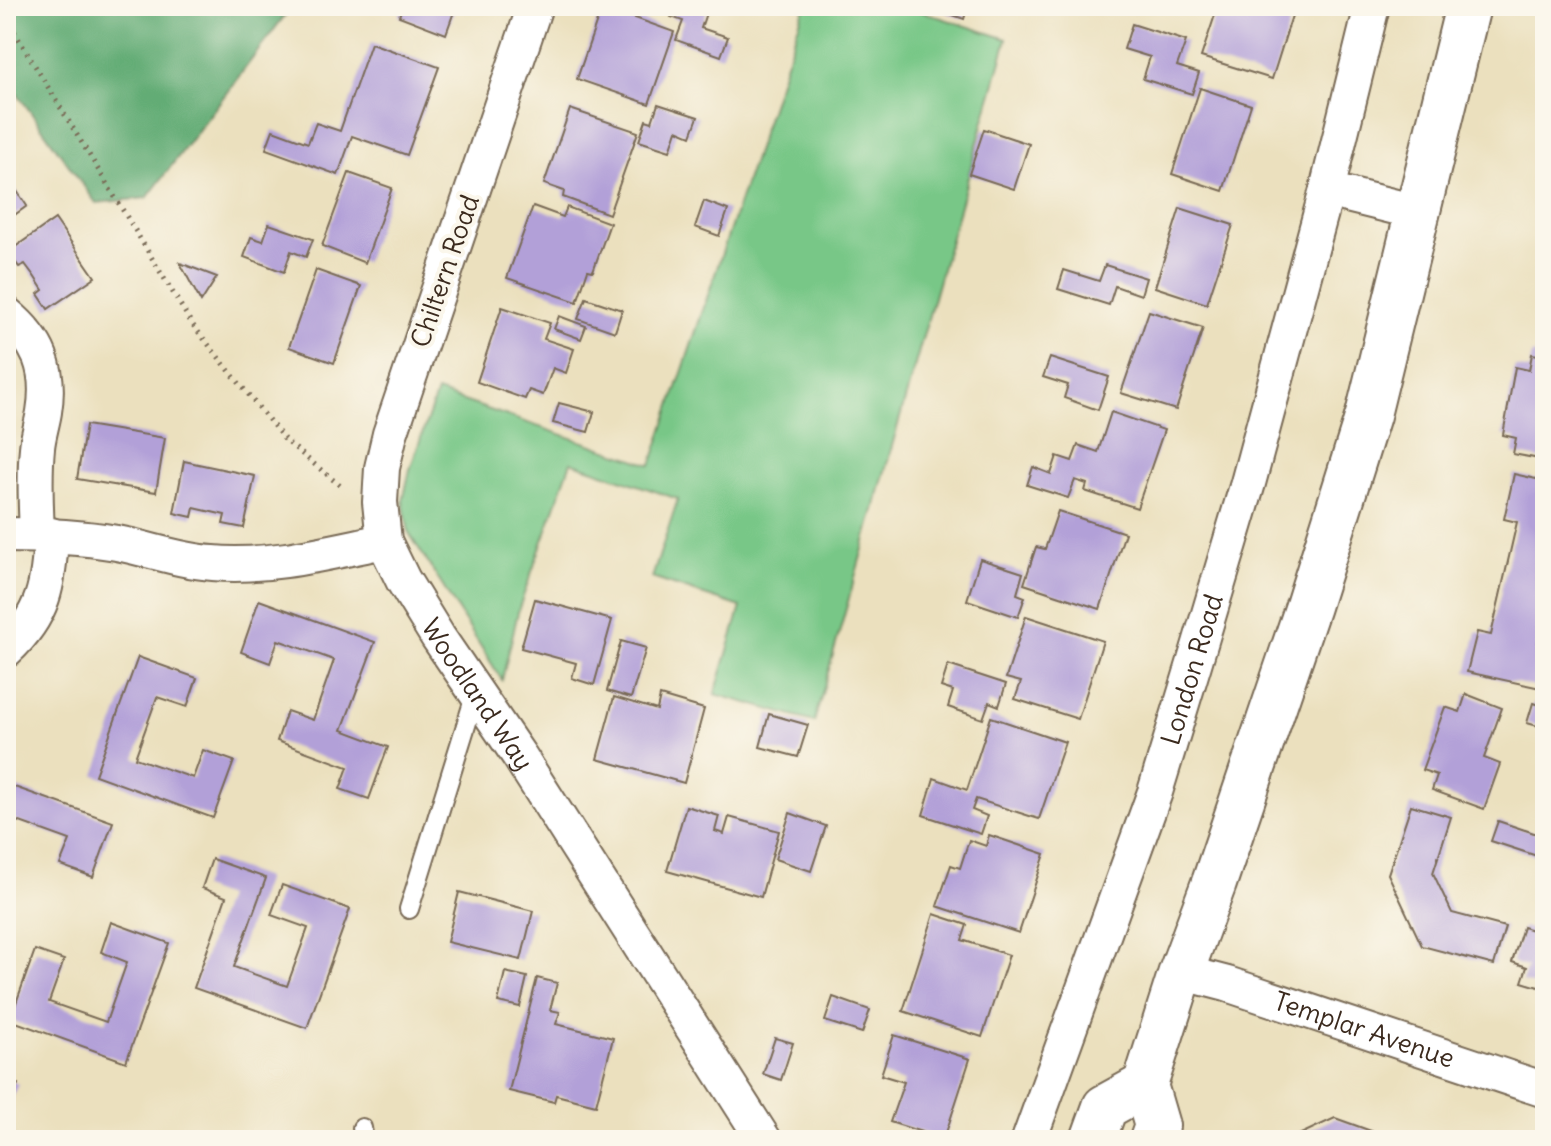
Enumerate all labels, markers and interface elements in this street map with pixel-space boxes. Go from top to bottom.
street label: Chiltern Road [403,190,486,351]
street label: London Road [1153,590,1230,749]
street label: Woodland Way [415,612,541,776]
street label: Templar Avenue [1270,984,1459,1075]

